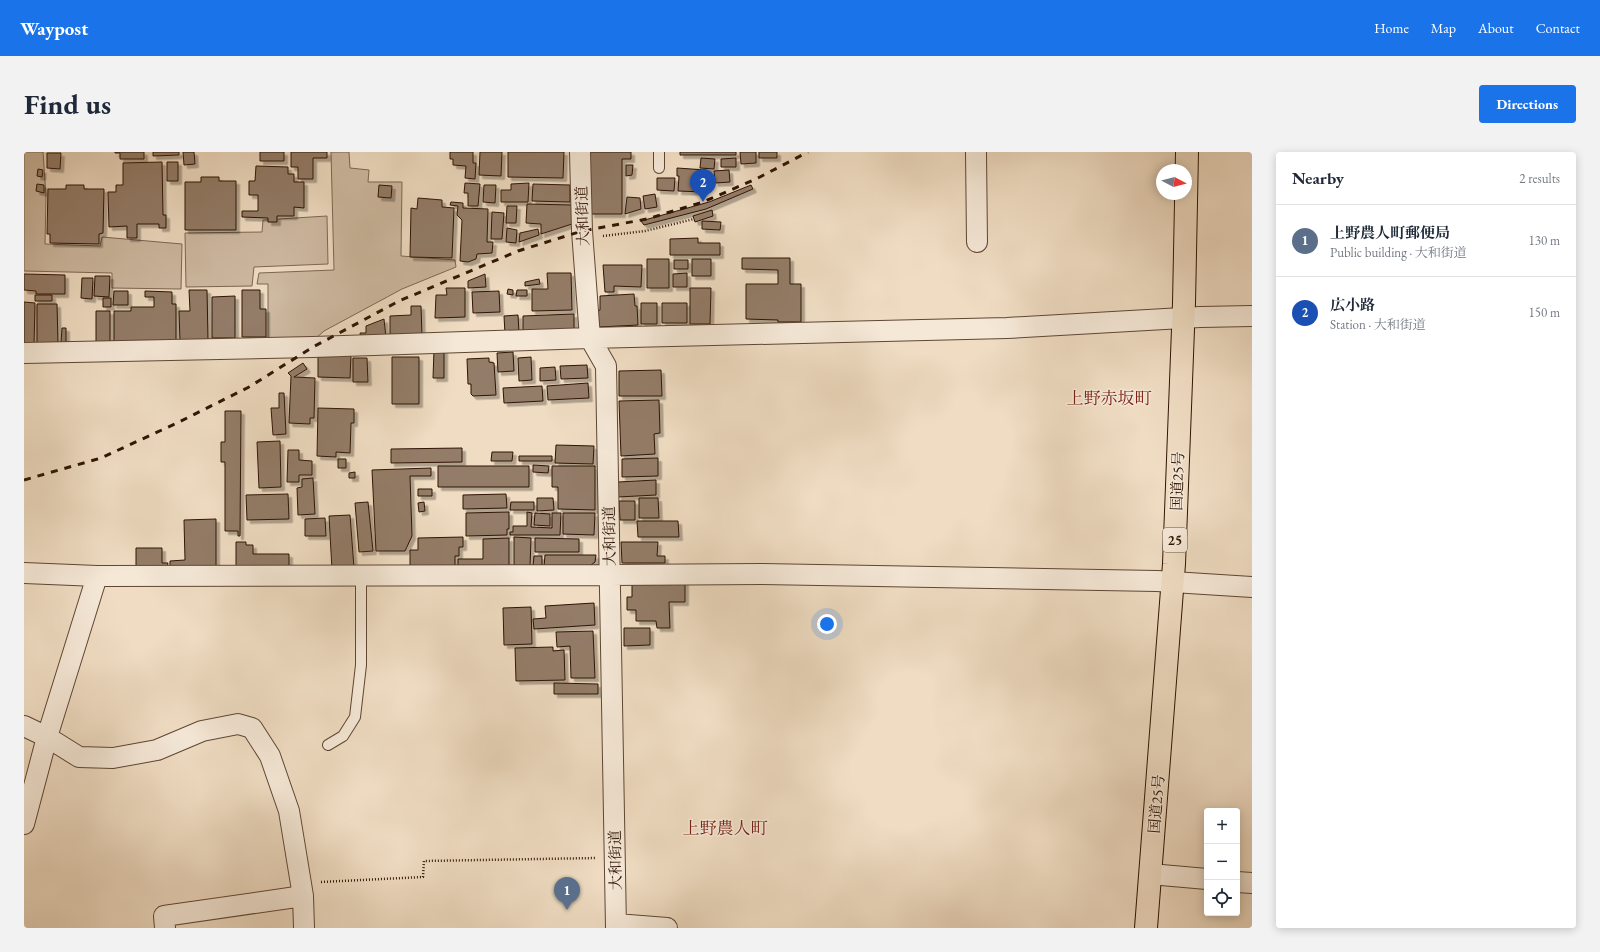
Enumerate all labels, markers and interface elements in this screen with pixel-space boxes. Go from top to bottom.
text: Waypost [20,16,88,41]
text: Home [1374,19,1409,37]
text: Map [1431,19,1456,37]
text: About [1478,19,1514,37]
text: Contact [1536,19,1580,37]
button: Directions [1479,85,1576,123]
text: Find us [24,86,111,122]
north arrow [1156,164,1192,200]
text: Nearby [1292,167,1344,189]
pin: 2 [690,169,716,202]
text: 2 results [1519,170,1560,187]
street label: 大和街道 [571,186,593,246]
text: 上野農人町郵便局 [1330,223,1450,242]
text: 1 [1302,232,1308,249]
text: 130 m [1529,232,1560,249]
text: Public building · 大和街道 [1330,244,1467,261]
text: 広小路 [1330,295,1375,314]
text: 2 [1302,304,1308,321]
text: 150 m [1529,304,1560,321]
text: Station · 大和街道 [1330,316,1426,333]
district label: 上野赤坂町 [1067,387,1152,409]
street label: 国道25号 [1166,451,1188,511]
street label: 大和街道 [599,506,619,566]
road number: 25 [1163,528,1187,552]
your location [817,614,837,634]
street label: 国道25号 [1144,774,1168,834]
map controls [1204,808,1240,916]
button: + [1204,808,1240,844]
district label: 上野農人町 [683,817,768,839]
street label: 大和街道 [605,830,625,890]
button: − [1204,844,1240,880]
pin: 1 [554,877,580,910]
button: locate [1204,880,1240,916]

